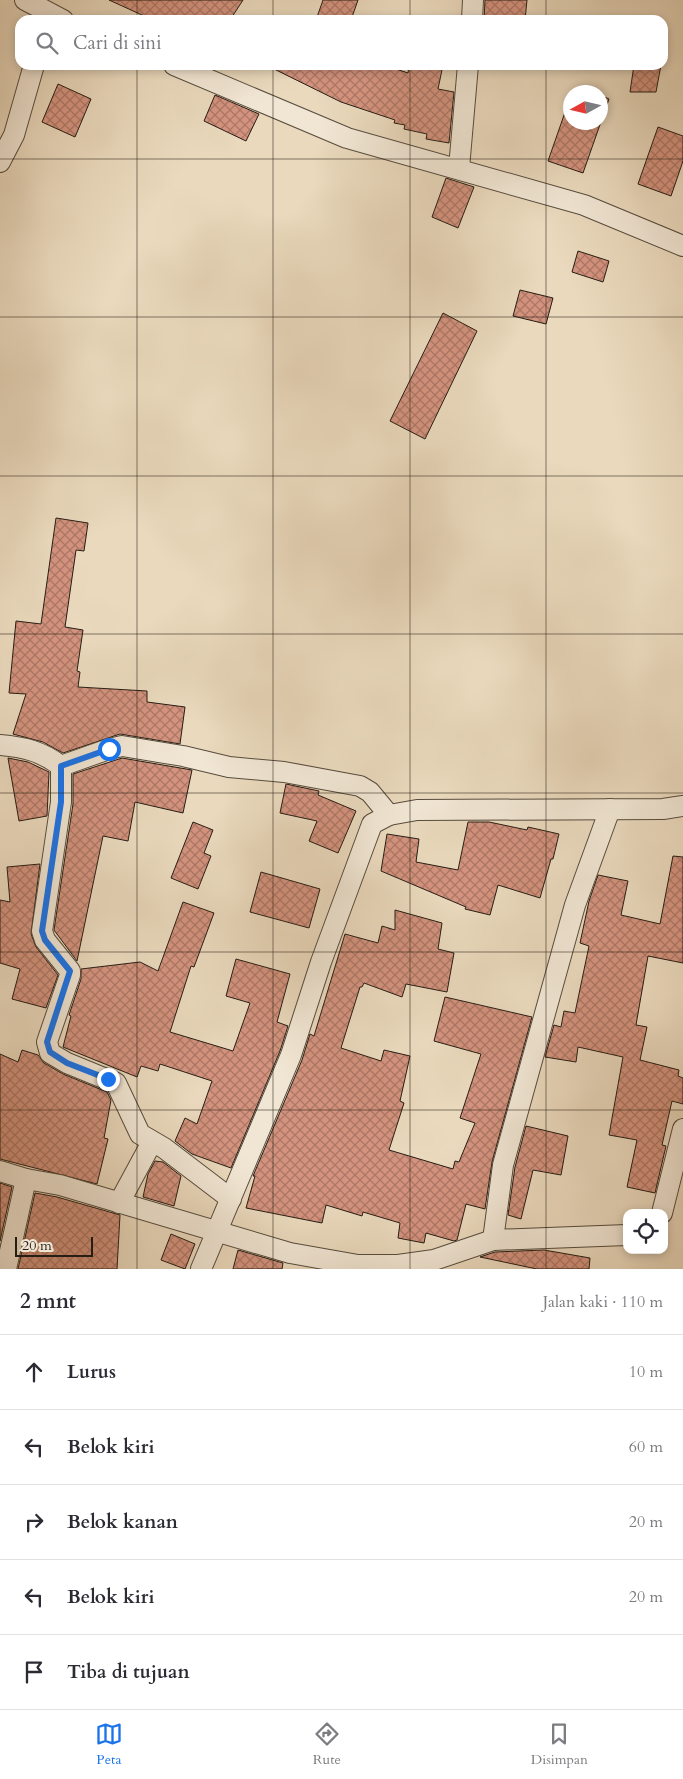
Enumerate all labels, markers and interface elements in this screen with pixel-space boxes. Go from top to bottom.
search box [15,15,668,70]
icon: search [33,29,61,57]
text: Cari di sini [73,30,162,56]
north arrow [563,85,608,130]
route start [98,738,121,761]
route end [97,1068,120,1091]
map controls [623,1209,668,1254]
button: locate [623,1209,668,1254]
scale bar [15,1234,92,1257]
text: 20 m [22,1236,52,1255]
text: 2 mnt [20,1287,76,1316]
text: Jalan kaki · 110 m [543,1291,663,1313]
icon: ahead [20,1358,48,1386]
text: Lurus [67,1359,116,1385]
text: 10 m [629,1361,663,1383]
icon: left [20,1433,48,1461]
text: Belok kiri [67,1434,154,1460]
text: 60 m [629,1436,663,1458]
icon: right [20,1508,48,1536]
text: Belok kanan [67,1509,178,1535]
text: 20 m [629,1511,663,1533]
icon: left [20,1583,48,1611]
text: Belok kiri [67,1584,154,1610]
text: 20 m [629,1586,663,1608]
icon: arrive [20,1658,48,1686]
text: Tiba di tujuan [67,1659,190,1685]
tab: Peta [95,1720,123,1769]
tab: Rute [313,1720,341,1769]
tab: Disimpan [531,1720,588,1769]

